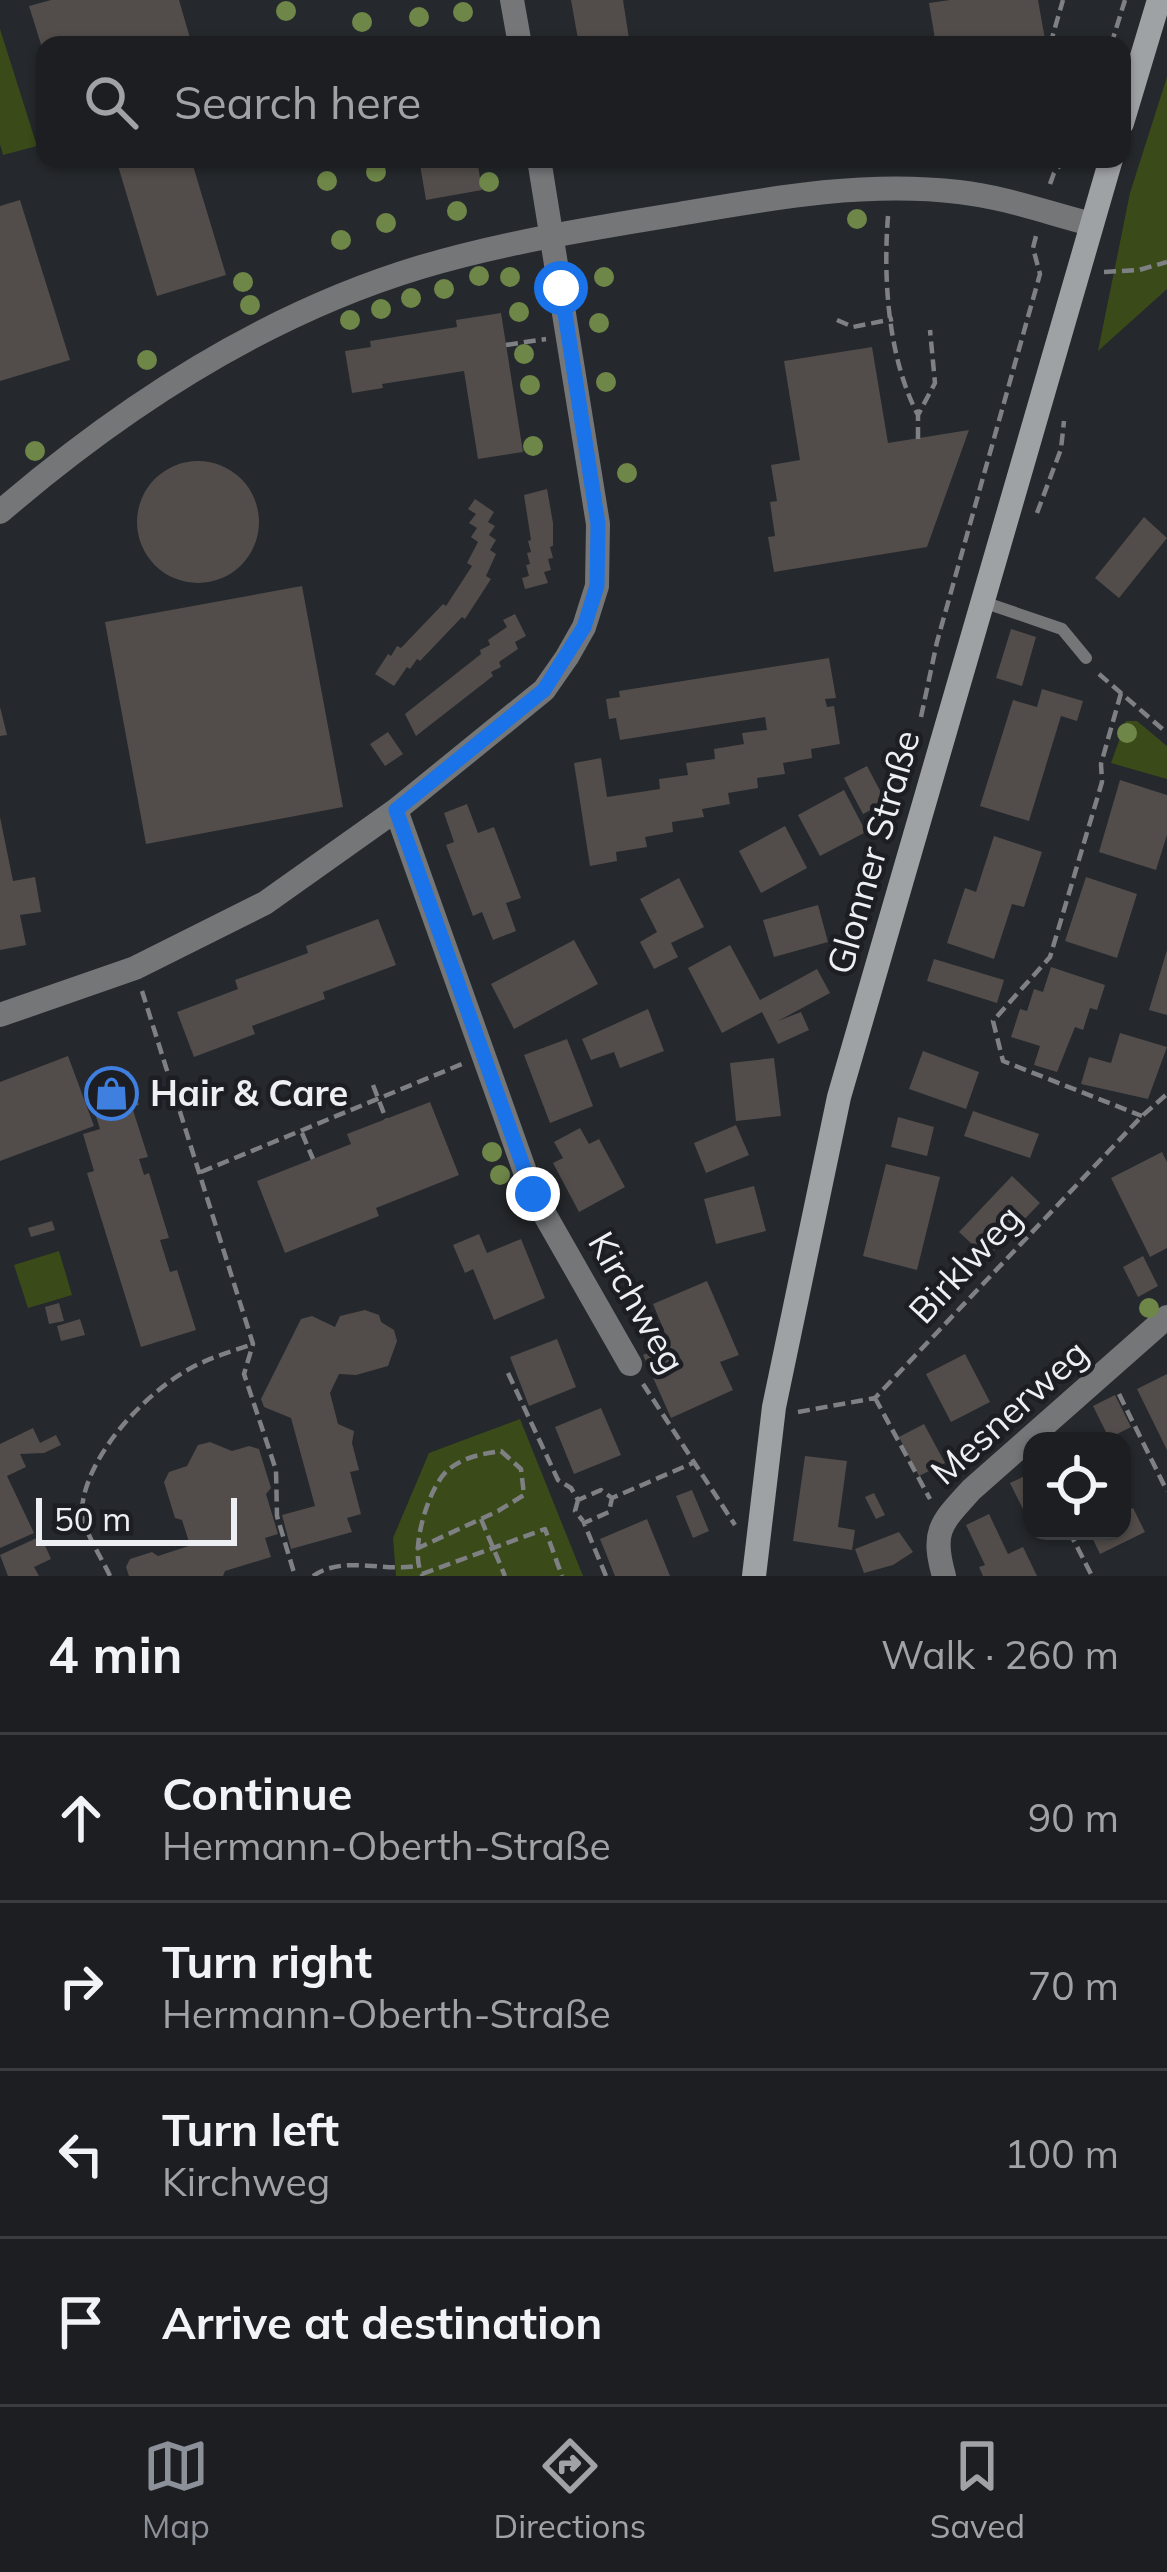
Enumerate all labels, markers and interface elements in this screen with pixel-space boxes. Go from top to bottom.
search box [36,36,1131,168]
icon: search [78,69,144,135]
text: Search here [174,74,421,130]
route start [534,261,588,315]
street label: Glonner Straße [816,725,929,979]
shop icon: Hair & Care [83,1065,139,1121]
place label: Hair & Care [150,1070,348,1115]
route end [506,1167,560,1221]
street label: Birklweg [899,1195,1031,1332]
street label: Kirchweg [579,1223,696,1380]
street label: Mesnerweg [921,1330,1096,1494]
map controls [1023,1432,1131,1540]
button: locate [1023,1432,1131,1540]
scale bar [36,1492,237,1545]
text: 50 m [54,1498,131,1539]
text: 4 min [48,1622,183,1686]
text: Walk · 260 m [881,1630,1119,1679]
text: Continue [162,1765,352,1821]
icon: ahead [48,1785,114,1851]
text: 90 m [1028,1793,1119,1842]
text: Hermann-Oberth-Straße [162,1821,611,1870]
text: Turn right [162,1933,372,1989]
icon: right [48,1953,114,2019]
text: 70 m [1028,1961,1119,2010]
text: Hermann-Oberth-Straße [162,1989,611,2038]
text: Turn left [162,2101,339,2157]
icon: left [48,2121,114,2187]
text: 100 m [1004,2129,1119,2178]
text: Kirchweg [162,2157,330,2206]
icon: arrive [48,2289,114,2355]
text: Arrive at destination [162,2294,602,2350]
tab: Map [142,2433,210,2546]
tab: Directions [494,2433,646,2546]
tab: Saved [930,2433,1025,2546]

